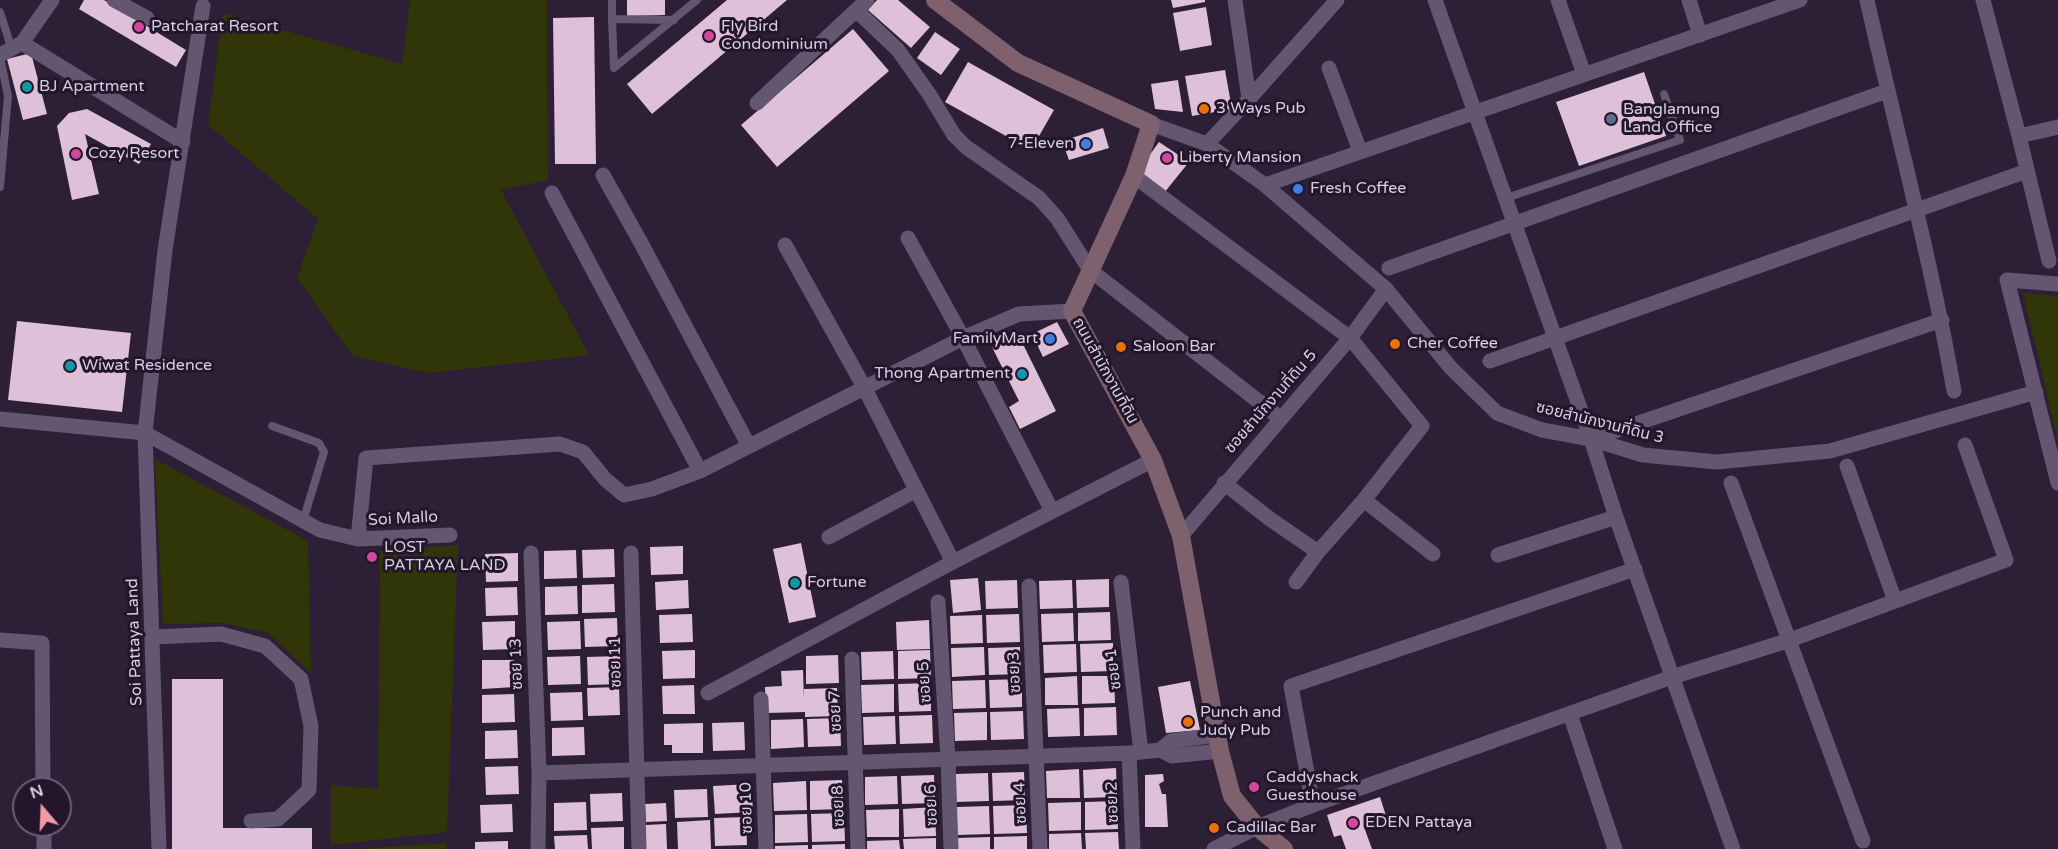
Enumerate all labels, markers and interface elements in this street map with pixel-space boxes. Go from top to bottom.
place label: Patcharat Resort [151,17,279,37]
place label: Fly Bird Condominium [721,17,828,55]
marker: Patcharat Resort [132,20,146,34]
marker: Fly Bird Condominium [702,29,716,43]
place label: BJ Apartment [39,77,144,97]
marker: BJ Apartment [20,80,34,94]
place label: 3 Ways Pub [1216,99,1306,119]
place label: Banglamung Land Office [1623,100,1720,138]
marker: 3 Ways Pub [1197,102,1211,116]
marker: Banglamung Land Office [1604,112,1618,126]
place label: 7-Eleven [1007,134,1074,154]
marker: 7-Eleven [1079,137,1093,151]
place label: Cozy Resort [88,144,179,164]
marker: Cozy Resort [69,147,83,161]
place label: Liberty Mansion [1179,148,1302,168]
marker: Liberty Mansion [1160,151,1174,165]
place label: Fresh Coffee [1310,179,1406,199]
marker: Fresh Coffee [1291,182,1305,196]
street label: ถนนสำนักงานที่ดิน [1068,314,1142,428]
place label: FamilyMart [953,329,1038,349]
marker: FamilyMart [1043,332,1057,346]
place label: Cher Coffee [1407,334,1498,354]
place label: Saloon Bar [1133,337,1215,357]
marker: Cher Coffee [1388,337,1402,351]
marker: Saloon Bar [1114,340,1128,354]
street label: ซอยสำนักงานที่ดิน 5 [1221,346,1321,458]
place label: Wiwat Residence [82,356,212,376]
marker: Wiwat Residence [63,359,77,373]
place label: Thong Apartment [874,364,1010,384]
marker: Thong Apartment [1015,367,1029,381]
street label: ซอยสำนักงานที่ดิน 3 [1534,398,1666,448]
street label: Soi Mallo [368,508,438,530]
place label: LOST PATTAYA LAND [384,538,506,576]
marker: LOST PATTAYA LAND [365,550,379,564]
place label: Fortune [807,573,867,593]
marker: Fortune [788,576,802,590]
street label: Soi Pattaya Land [123,578,147,706]
street label: ซอย 11 [606,636,626,688]
street label: ซอย 13 [507,638,527,690]
street label: ซอย 1 [1102,647,1126,691]
street label: ซอย 3 [1004,651,1026,693]
street label: ซอย 5 [914,660,936,704]
street label: ซอย 7 [826,690,846,732]
place label: Punch and Judy Pub [1200,703,1281,741]
marker: Punch and Judy Pub [1181,715,1195,729]
place label: Caddyshack Guesthouse [1266,768,1359,806]
north arrow [12,777,72,837]
text: N [27,780,46,803]
marker: Caddyshack Guesthouse [1247,780,1261,794]
street label: ซอย 2 [1103,781,1123,823]
street label: ซอย 10 [737,782,757,834]
street label: ซอย 4 [1011,782,1031,824]
street label: ซอย 6 [922,784,942,826]
street label: ซอย 8 [829,785,849,827]
place label: EDEN Pattaya [1365,813,1472,833]
marker: EDEN Pattaya [1346,816,1360,830]
place label: Cadillac Bar [1226,818,1316,838]
marker: Cadillac Bar [1207,821,1221,835]

